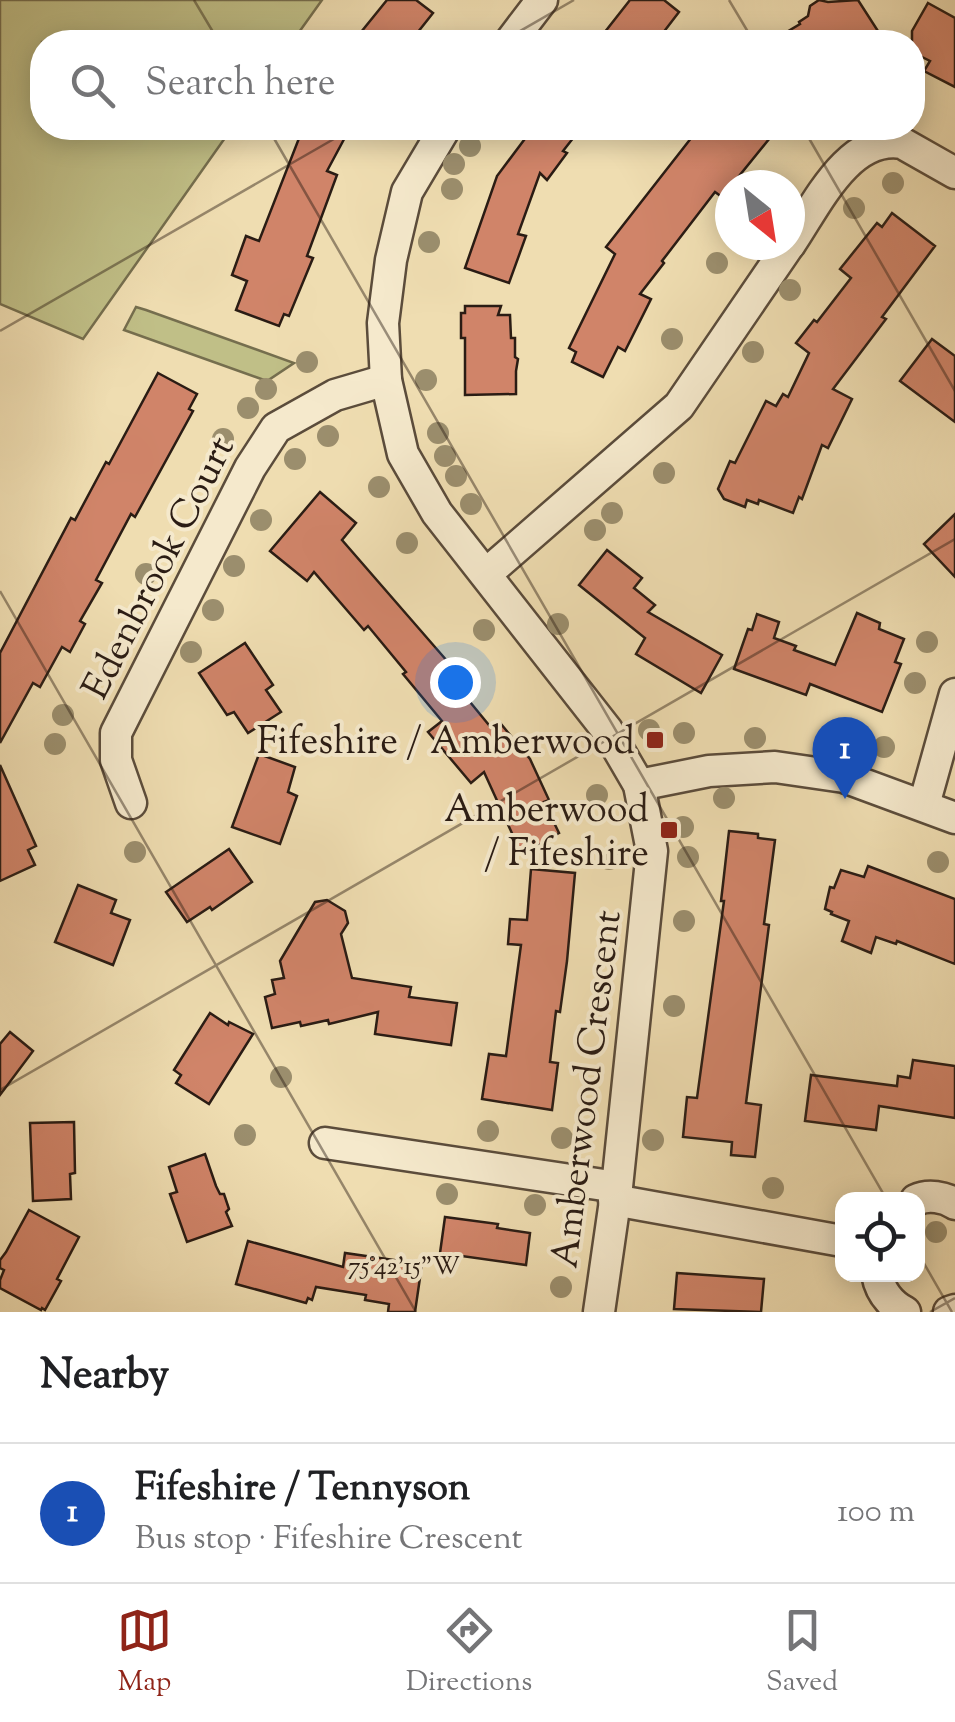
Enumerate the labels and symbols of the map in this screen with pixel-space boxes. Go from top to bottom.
north arrow [715,170,805,260]
street label: Edenbrook Court [71,428,250,710]
your location [430,657,481,708]
pin: 1 [812,716,878,799]
place label: Fifeshire / Amberwood [257,717,635,771]
marker: Fifeshire / Amberwood [644,729,666,751]
place label: Amberwood / Fifeshire [444,785,649,883]
marker: Amberwood / Fifeshire [658,819,680,841]
street label: Amberwood Crescent [540,908,638,1271]
text: 75°42'15"W [348,1250,460,1286]

